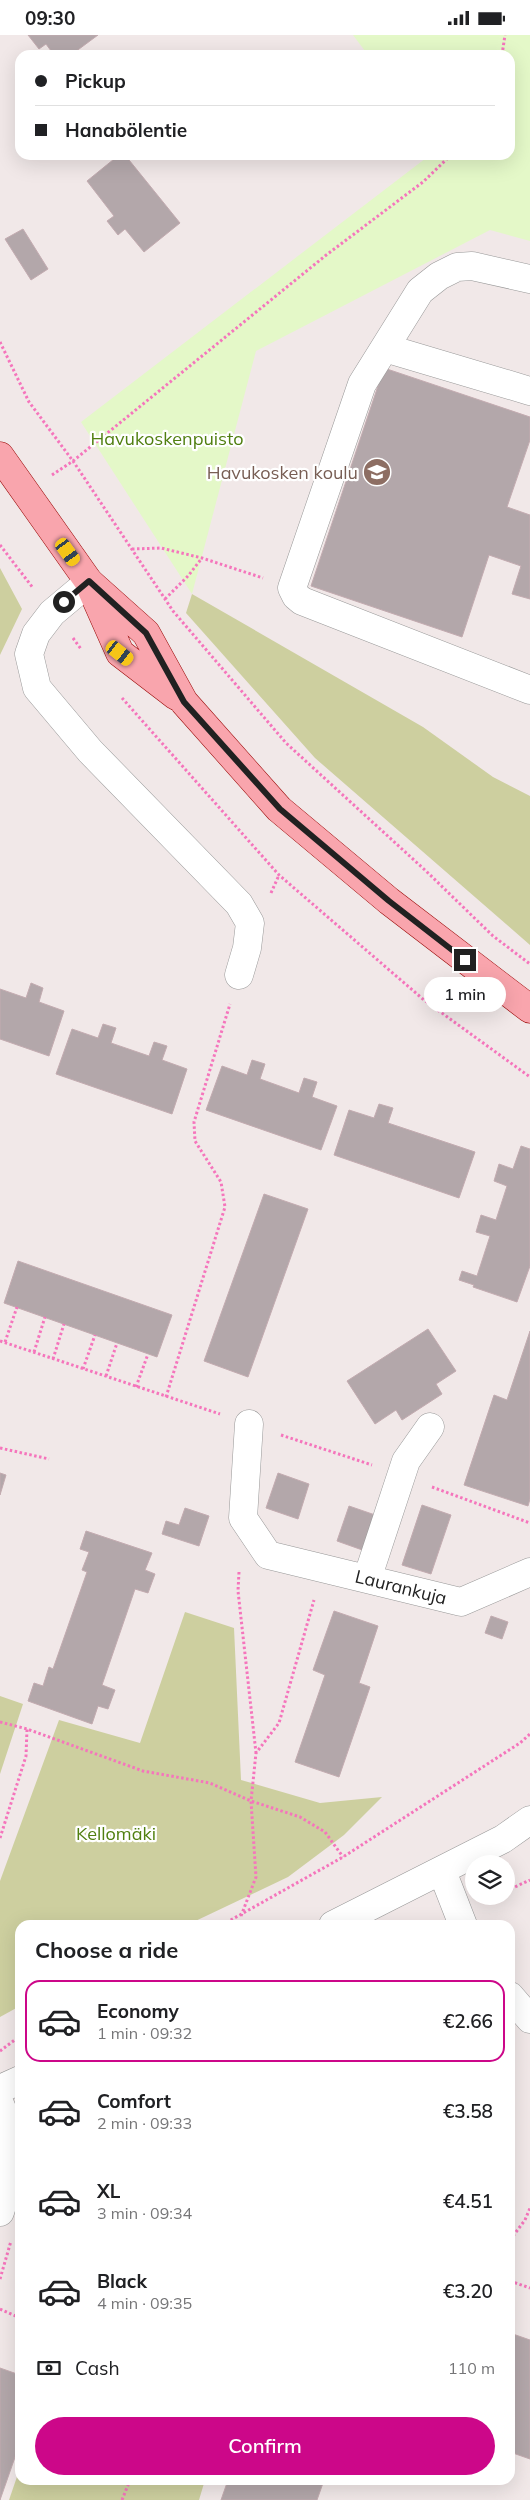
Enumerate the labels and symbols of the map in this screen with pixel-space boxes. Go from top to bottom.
park label: Havukoskenpuisto [91,427,243,450]
school or university icon: Havukosken koulu [362,457,392,487]
place label: Havukosken koulu [207,461,358,484]
car [53,535,82,569]
route start [53,591,75,613]
car [103,638,136,668]
route end [454,949,476,971]
callout: 1 min [424,977,506,1013]
street label: Laurankuja [353,1565,449,1609]
park label: Kellomäki [76,1822,156,1845]

